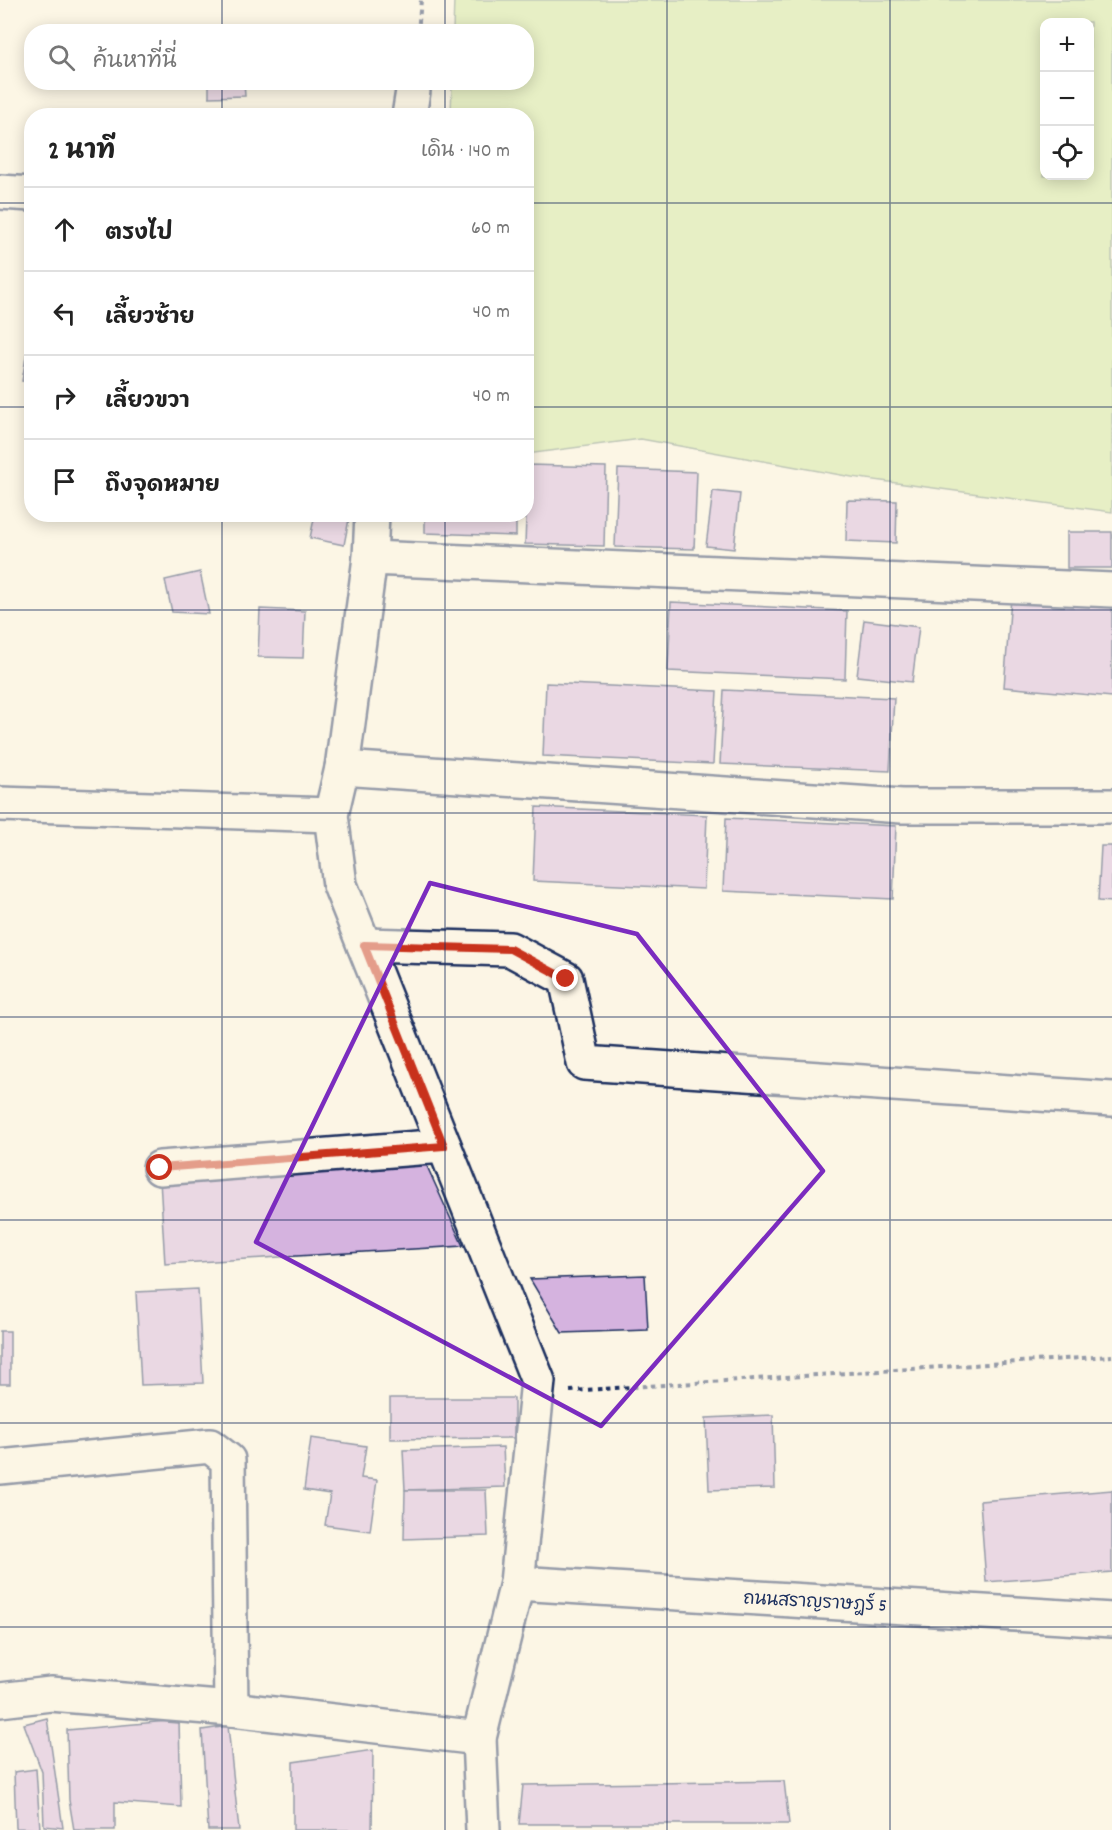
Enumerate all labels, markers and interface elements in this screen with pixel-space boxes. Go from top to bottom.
map controls [1040,18,1094,180]
button: + [1040,18,1094,72]
search box [24,24,534,90]
icon: search [45,41,78,74]
text: ค้นหาที่นี่ [93,47,177,78]
button: − [1040,72,1094,126]
button: locate [1040,126,1094,180]
text: 2 นาที [48,134,115,171]
text: เดิน · 140 m [421,138,510,166]
icon: ahead [48,213,81,246]
text: 60 m [471,215,510,243]
text: ตรงไป [105,219,173,250]
icon: left [48,297,81,330]
text: 40 m [472,299,510,327]
text: เลี้ยวซ้าย [105,303,195,334]
icon: right [48,381,81,414]
text: 40 m [472,383,510,411]
text: เลี้ยวขวา [105,387,189,418]
icon: arrive [48,465,81,498]
text: ถึงจุดหมาย [105,471,220,502]
route end [552,965,578,991]
route start [146,1154,172,1180]
street label: ถนนสราญราษฎร์ 5 [742,1584,887,1620]

